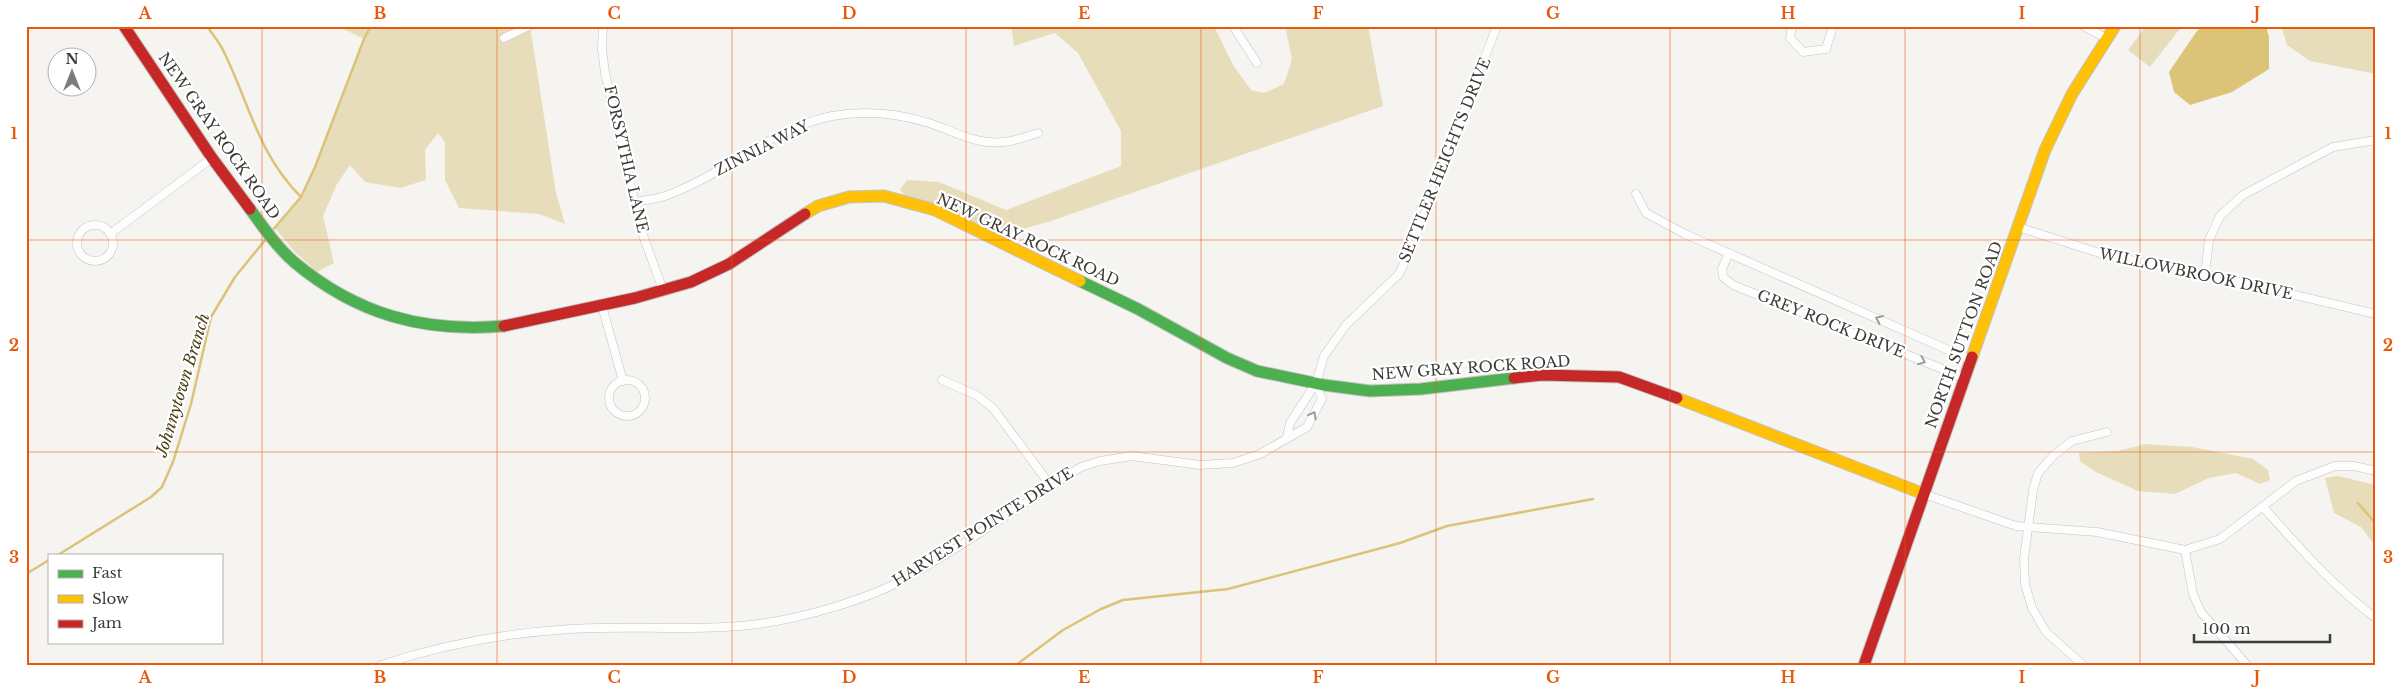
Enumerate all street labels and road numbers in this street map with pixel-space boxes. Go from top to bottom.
street label: NEW GRAY ROCK ROAD [154,49,284,223]
street label: SETTLER HEIGHTS DRIVE [1395,54,1495,265]
street label: FORSYTHIA LANE [600,83,653,235]
street label: ZINNIA WAY [711,115,813,180]
street label: NEW GRAY ROCK ROAD [934,189,1123,290]
street label: NORTH SUTTON ROAD [1921,239,2006,431]
street label: WILLOWBROOK DRIVE [2097,243,2295,303]
street label: GREY ROCK DRIVE [1755,285,1908,362]
street label: NEW GRAY ROCK ROAD [1371,351,1571,384]
street label: HARVEST POINTE DRIVE [889,463,1077,590]

